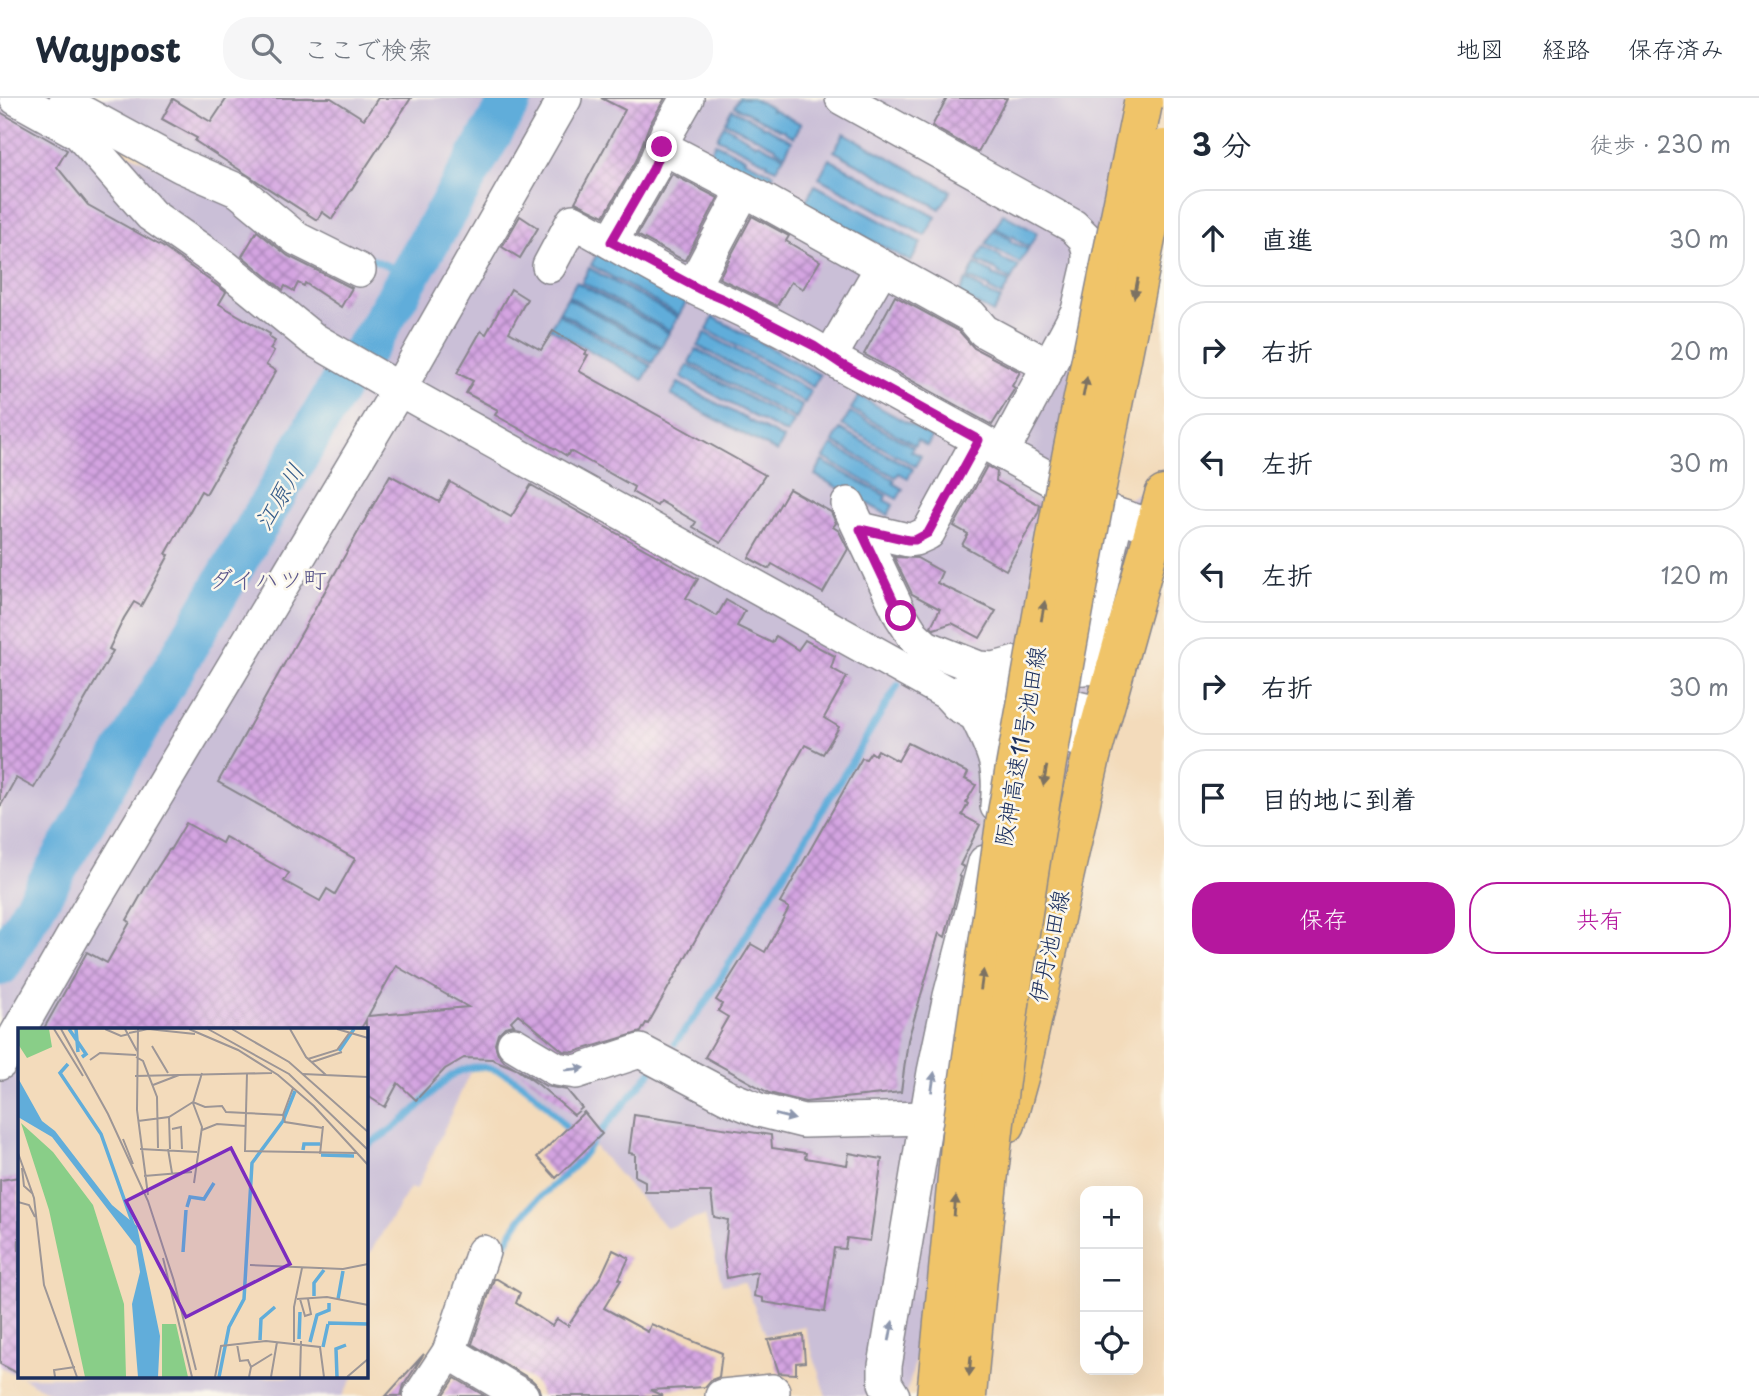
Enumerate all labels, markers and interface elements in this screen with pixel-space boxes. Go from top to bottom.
search box [223,17,713,80]
text: Waypost [35,23,181,73]
icon: search [247,29,285,67]
text: ここで検索 [303,29,433,68]
text: 地図 [1456,30,1504,66]
text: 経路 [1542,30,1590,66]
text: 保存済み [1628,30,1724,66]
text: 3 分 [1192,121,1251,166]
text: 徒歩 · 230 m [1590,126,1731,161]
route end [646,131,677,162]
icon: ahead [1194,219,1232,257]
text: 直進 [1261,219,1313,258]
text: 30 m [1668,221,1729,256]
one-way arrow [1130,277,1141,299]
icon: right [1194,331,1232,369]
text: 右折 [1261,331,1313,370]
text: 20 m [1670,333,1729,368]
one-way arrow [1079,376,1090,398]
icon: left [1194,443,1232,481]
text: 左折 [1261,443,1313,482]
text: 30 m [1668,445,1729,480]
water label: 江原川 [244,456,312,536]
icon: left [1194,555,1232,593]
text: 左折 [1261,555,1313,594]
text: 120 m [1661,557,1729,592]
district label: ダイハツ町 [209,560,327,596]
route start [885,600,916,631]
one-way arrow [1038,600,1049,622]
street label: 阪神高速11号池田線 [984,643,1054,849]
icon: right [1194,667,1232,705]
text: 右折 [1261,667,1313,706]
text: 30 m [1668,669,1729,704]
one-way arrow [1039,765,1050,787]
icon: arrive [1194,779,1232,817]
text: 目的地に到着 [1261,779,1417,818]
button: 保存 [1192,882,1455,954]
button: 共有 [1469,882,1731,954]
street label: 伊丹池田線 [1019,886,1077,1006]
one-way arrow [977,969,988,991]
inset map [18,1028,368,1378]
one-way arrow [564,1064,586,1075]
one-way arrow [927,1071,938,1093]
one-way arrow [774,1112,796,1123]
map controls [1080,1186,1143,1375]
button: + [1080,1186,1143,1249]
one-way arrow [950,1195,961,1217]
button: − [1080,1249,1143,1312]
button: locate [1080,1312,1143,1375]
one-way arrow [886,1319,897,1341]
one-way arrow [964,1356,975,1378]

